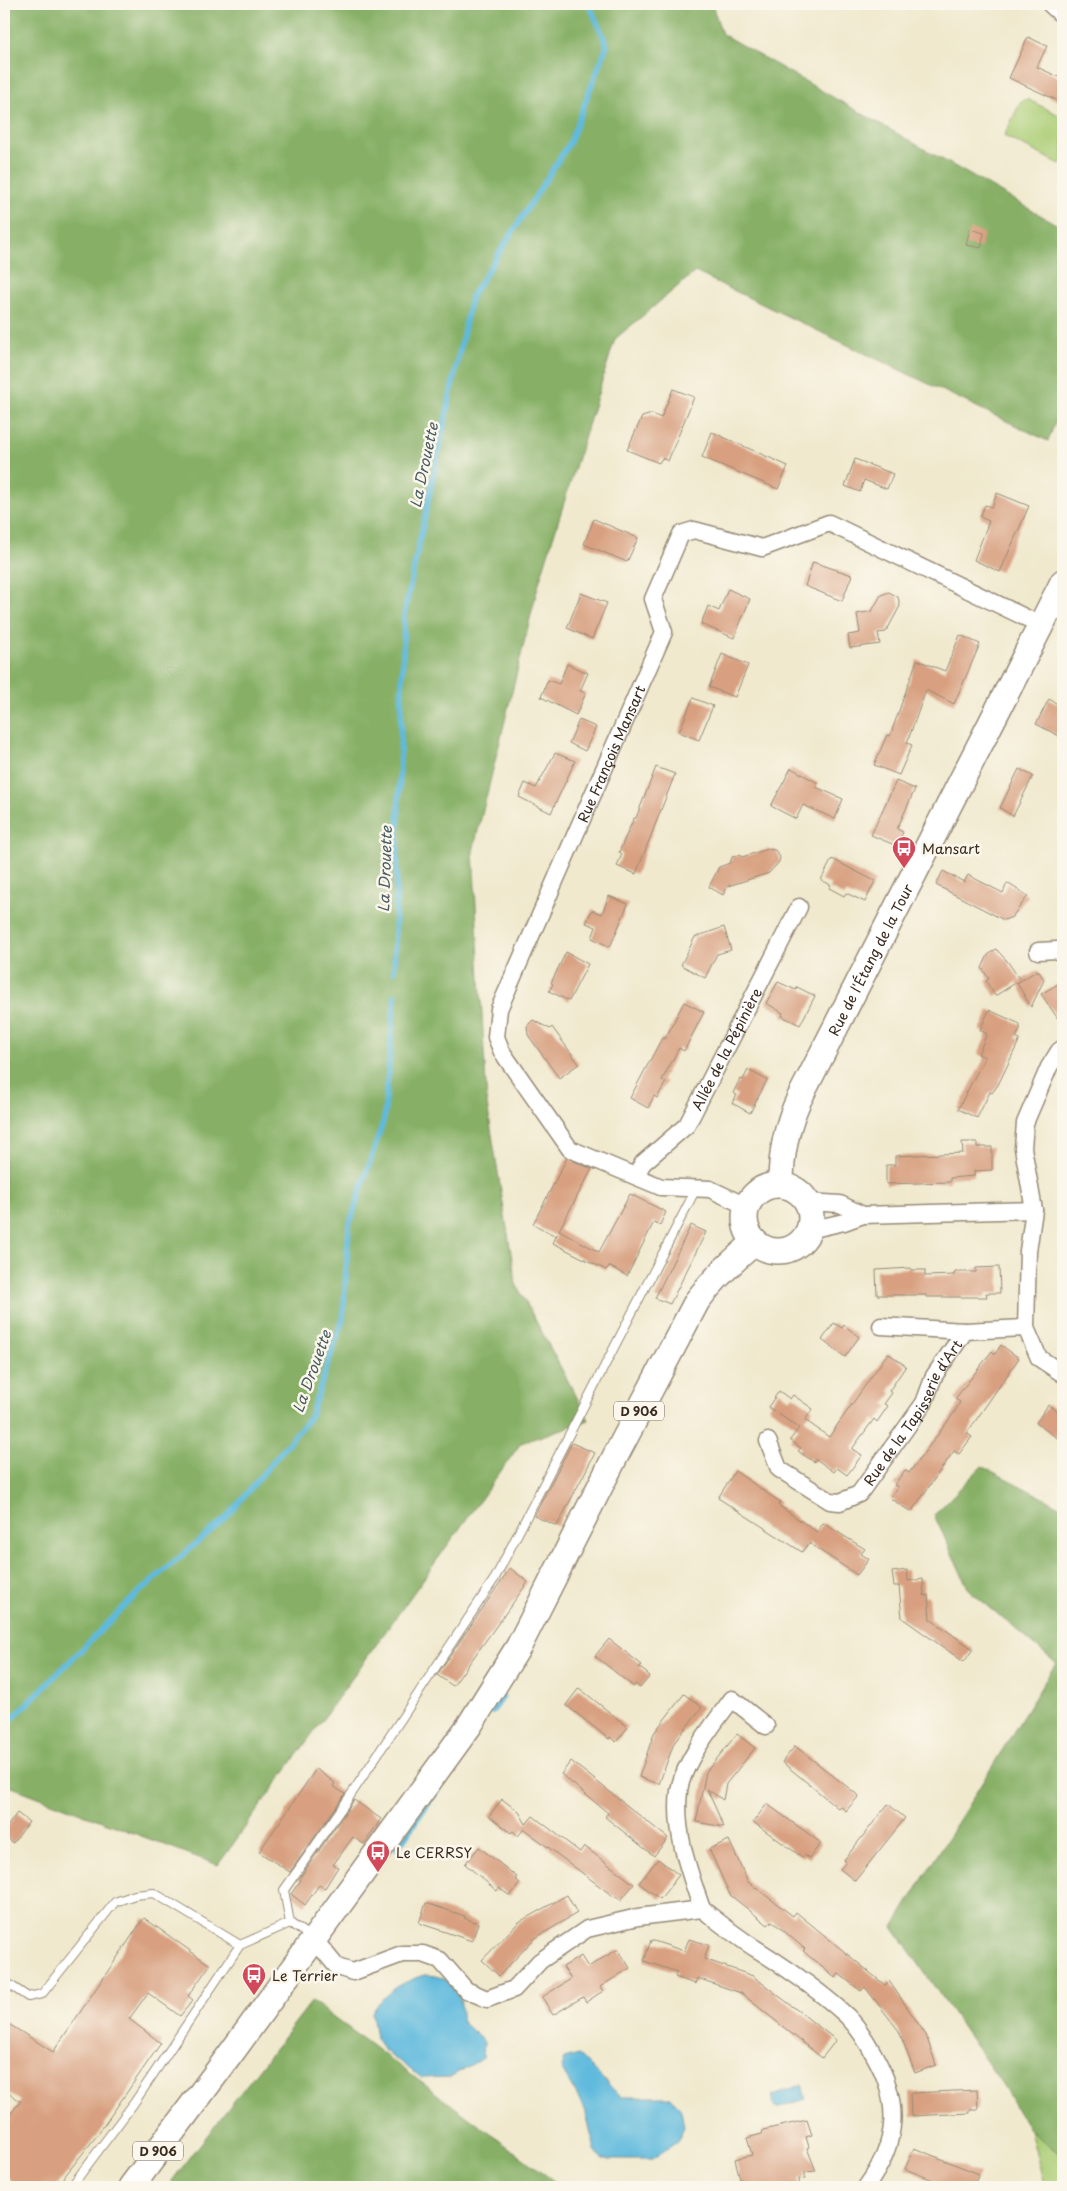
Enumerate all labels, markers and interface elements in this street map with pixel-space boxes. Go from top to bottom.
water label: La Drouette [403,420,443,509]
street label: Rue François Mansart [572,681,650,826]
water label: La Drouette [371,825,397,912]
bus stop icon: Mansart [891,835,917,869]
place label: Mansart [922,838,980,859]
street label: Rue de l'Étang de la Tour [823,880,918,1039]
street label: Allée de la Pépinière [686,984,767,1114]
water label: La Drouette [285,1326,337,1415]
street label: Rue de la Tapisserie d'Art [858,1335,967,1489]
road number: D 906 [614,1402,664,1420]
bus stop icon: Le CERRSY [365,1839,391,1873]
place label: Le CERRSY [396,1842,472,1863]
bus stop icon: Le Terrier [241,1962,267,1996]
place label: Le Terrier [272,1965,338,1986]
road number: D 906 [133,2142,183,2160]

